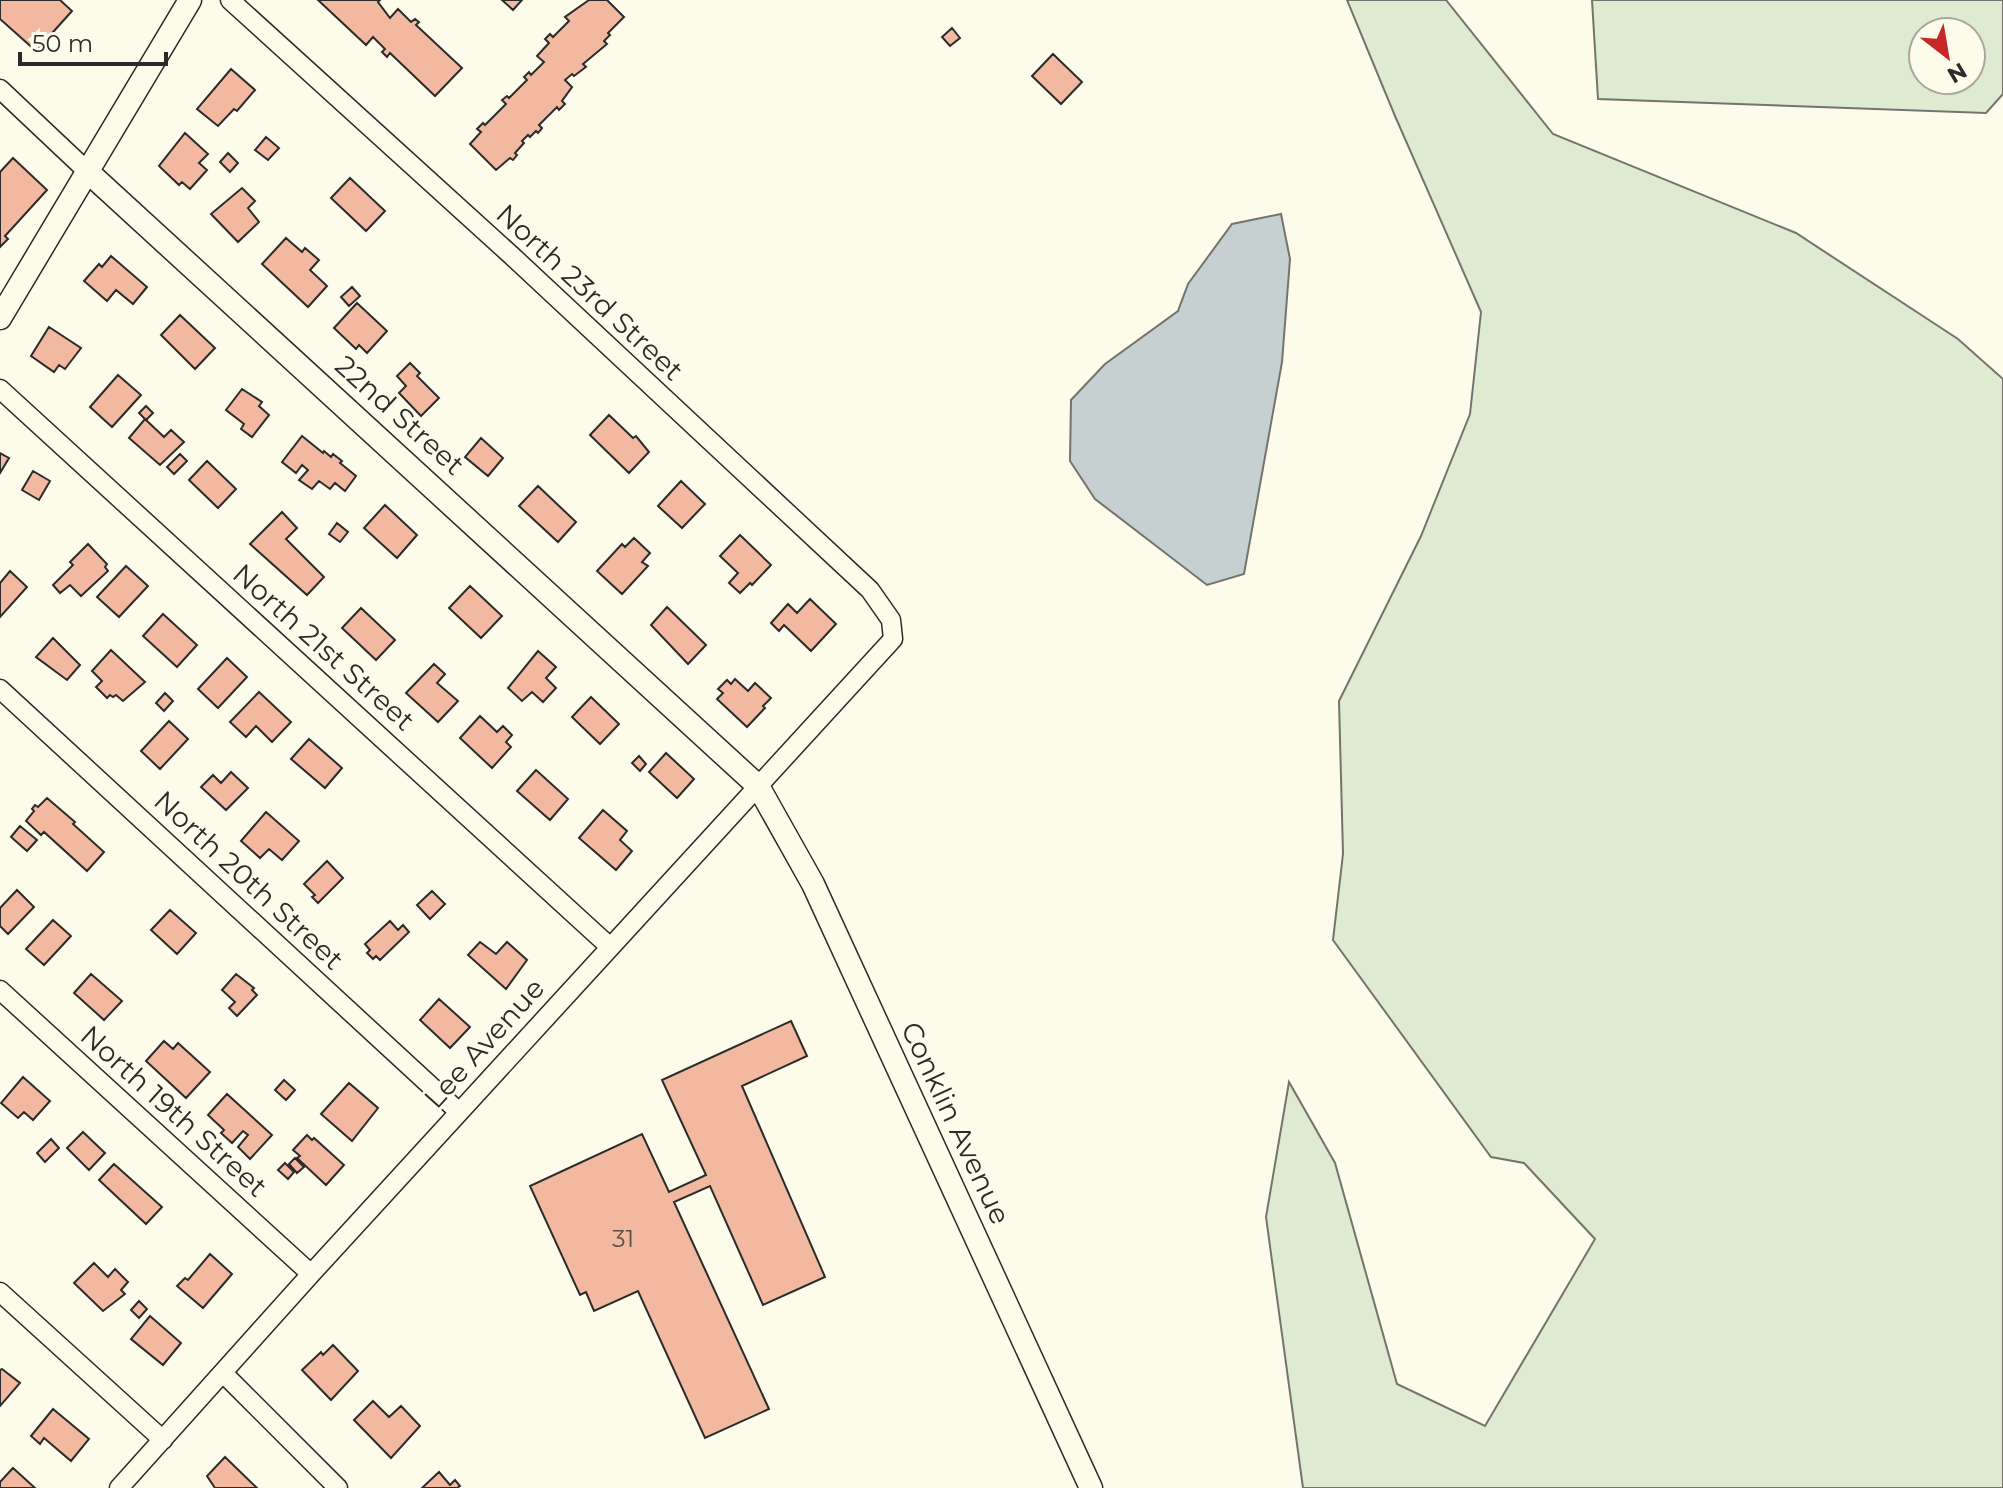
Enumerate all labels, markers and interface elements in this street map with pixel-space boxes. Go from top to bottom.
scale bar [20,16,166,66]
north arrow [1907,16,1987,96]
text: 50 m [32,29,93,58]
text: N [1942,57,1972,89]
street label: North 23rd Street [489,197,691,387]
street label: 22nd Street [329,348,471,482]
street label: North 21st Street [226,557,422,737]
street label: North 20th Street [147,783,351,977]
street label: Lee Avenue [417,971,551,1115]
street label: Conklin Avenue [894,1016,1018,1230]
street label: North 19th Street [74,1018,274,1204]
house number: 31 [612,1224,634,1253]

